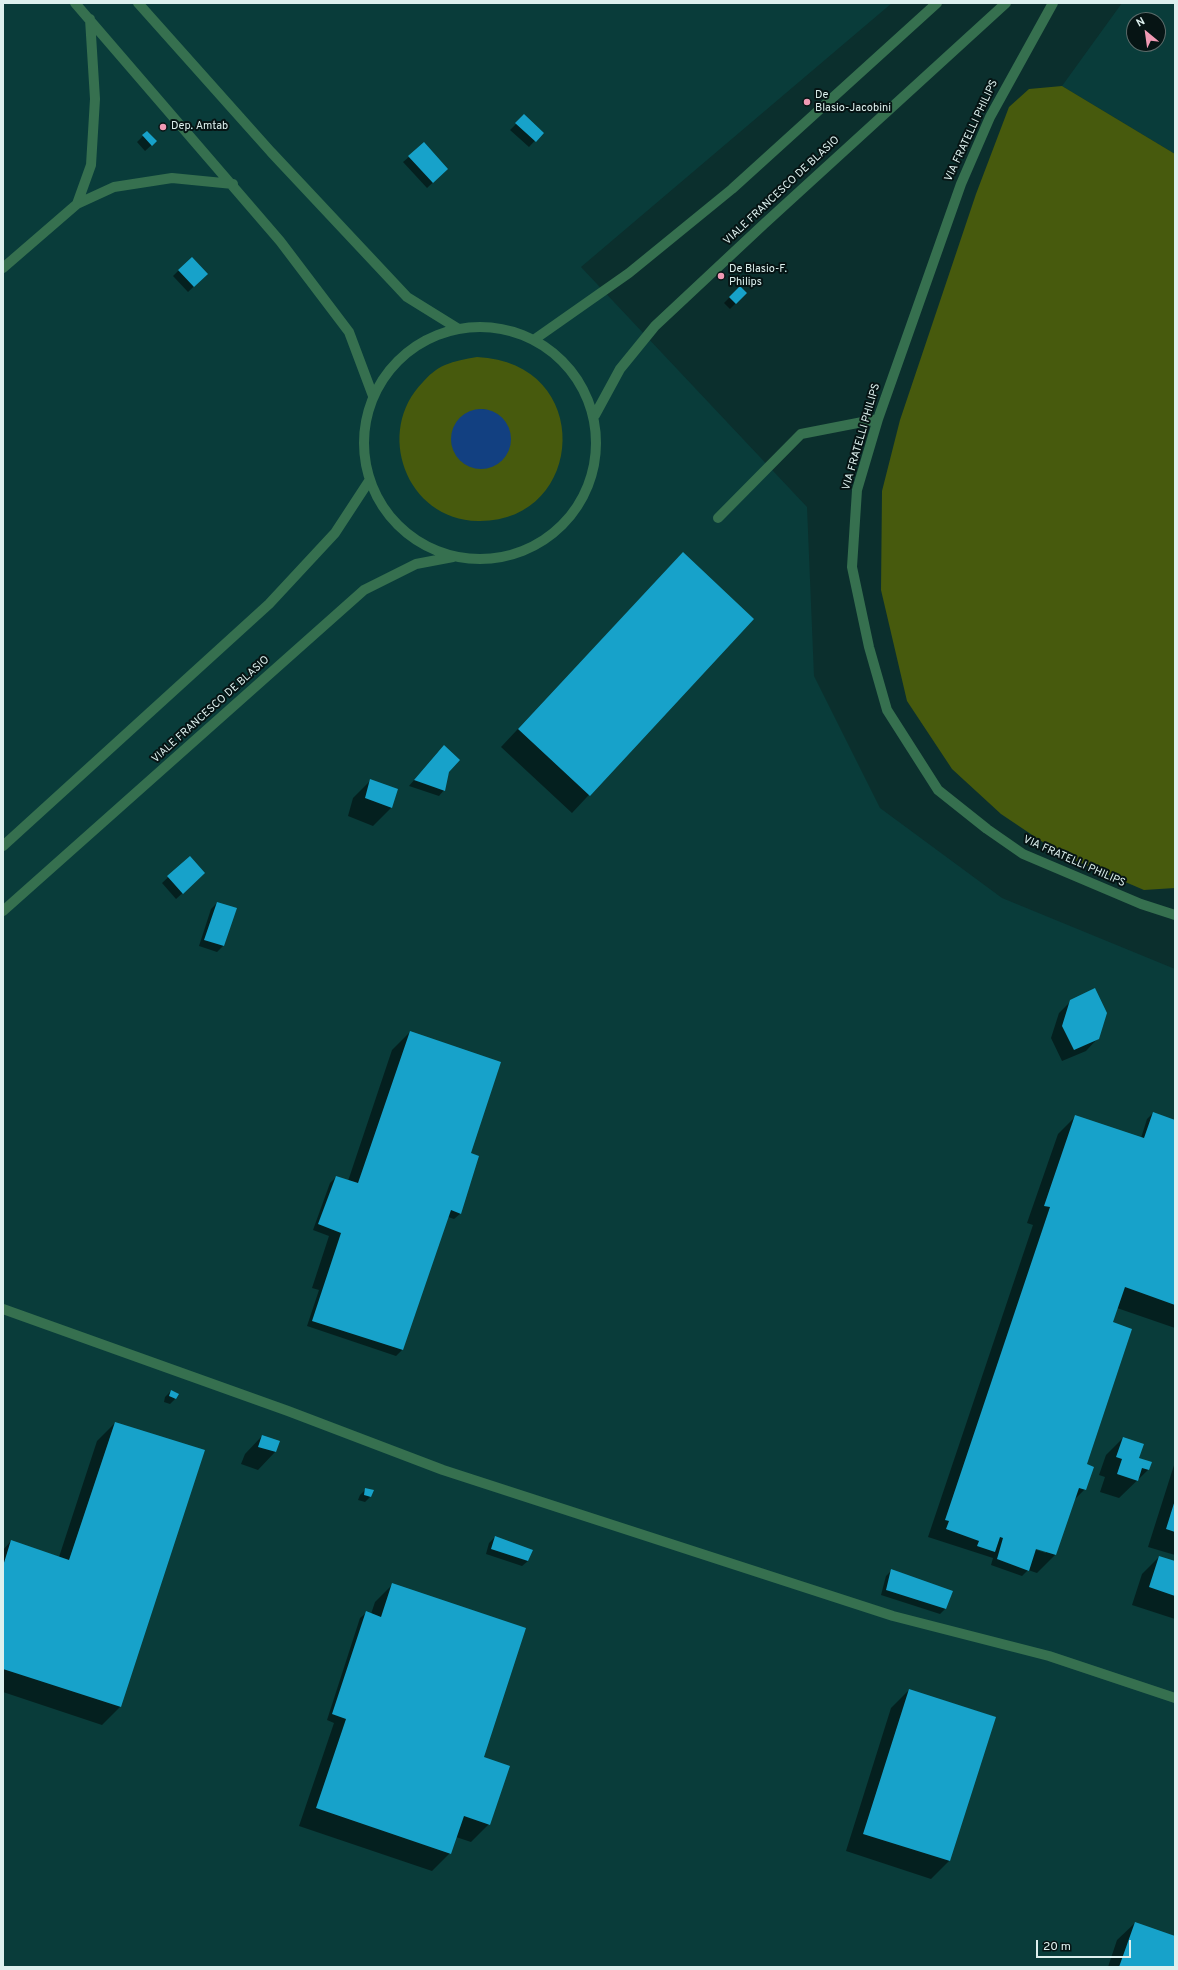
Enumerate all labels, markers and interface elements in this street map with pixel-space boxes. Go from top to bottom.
north arrow [1126,12,1166,52]
text: N [1134,14,1148,30]
street label: VIA FRATELLI PHILIPS [943,78,1001,184]
place label: De Blasio-Jacobini [815,89,891,115]
marker: De Blasio-Jacobini [802,97,812,107]
place label: Dep. Amtab [171,120,228,134]
marker: Dep. Amtab [158,122,168,132]
street label: VIALE FRANCESCO DE BLASIO [721,134,843,248]
place label: De Blasio-F. Philips [729,263,787,289]
marker: De Blasio-F. Philips [716,271,726,281]
street label: VIA FRATELLI PHILIPS [840,382,884,492]
street label: VIALE FRANCESCO DE BLASIO [150,654,272,766]
street label: VIA FRATELLI PHILIPS [1021,833,1127,891]
scale bar [1038,1932,1133,1958]
text: 20 m [1043,1939,1071,1955]

